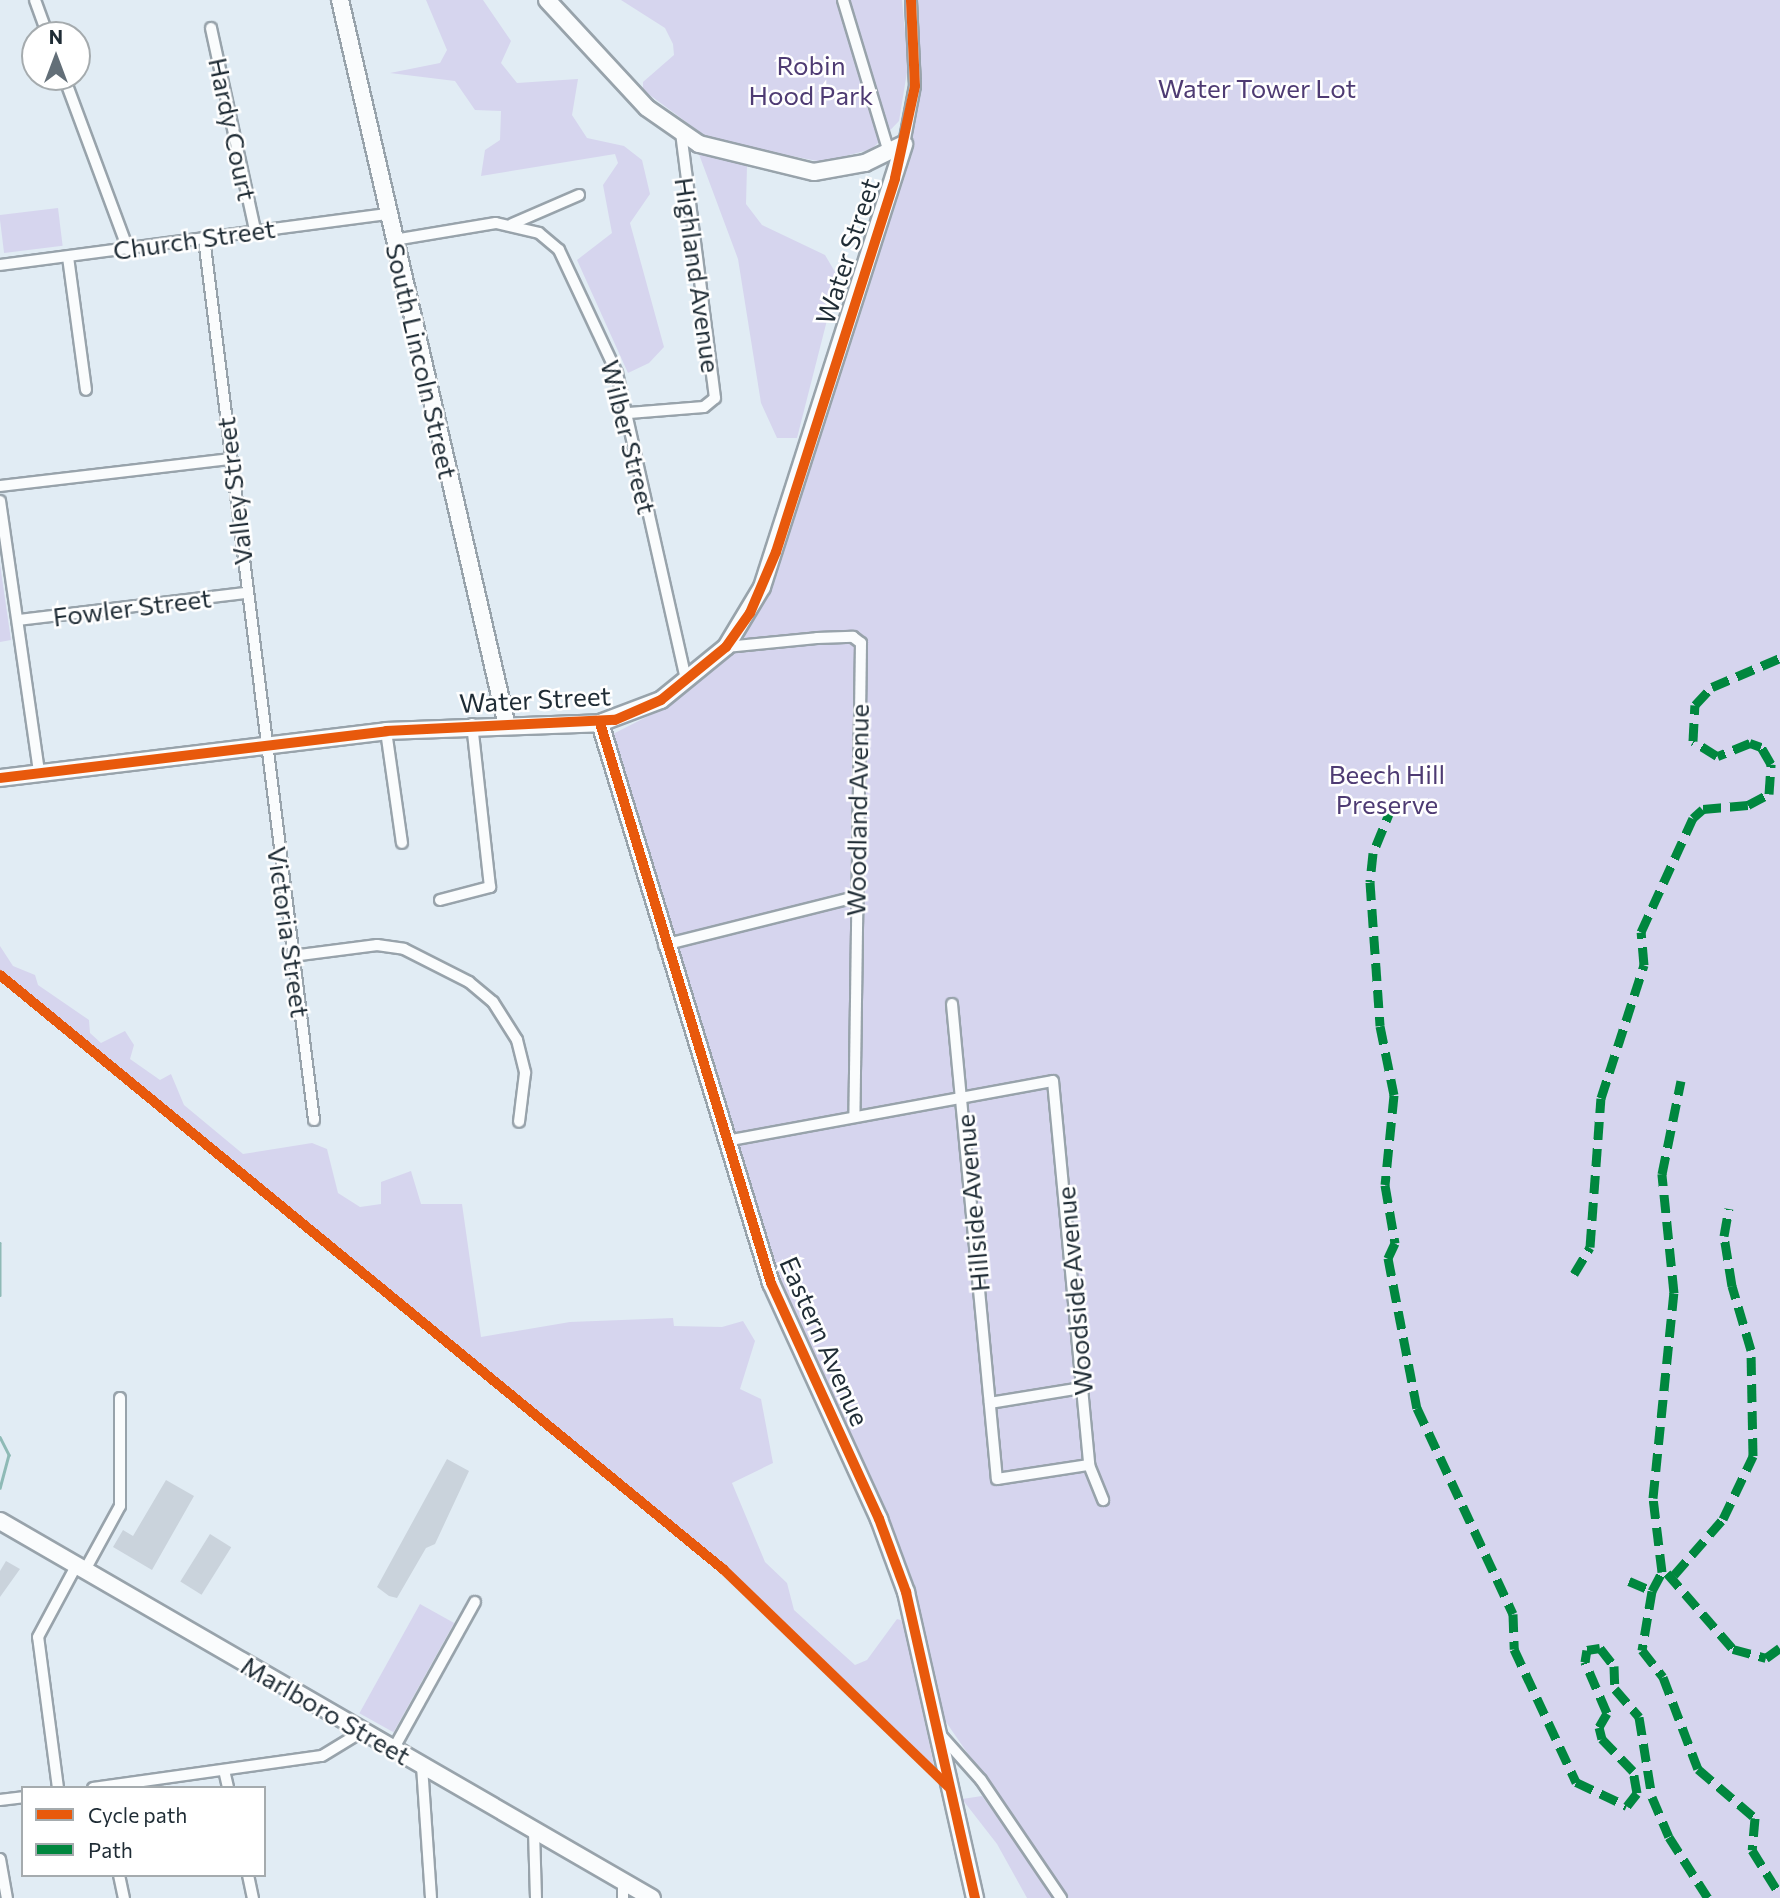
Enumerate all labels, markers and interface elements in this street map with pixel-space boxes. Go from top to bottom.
north arrow [21,21,91,91]
text: N [49,25,63,48]
park label: Robin Hood Park [749,49,873,110]
street label: Hardy Court [203,55,263,203]
park label: Water Tower Lot [1158,72,1356,104]
street label: Water Street [809,174,885,328]
street label: Highland Avenue [669,175,727,375]
street label: Church Street [111,212,277,266]
street label: South Lincoln Street [380,240,464,482]
street label: Wilber Street [595,357,663,517]
street label: Valley Street [209,415,259,567]
street label: Fowler Street [51,582,213,632]
street label: Water Street [458,679,612,719]
street label: Woodland Avenue [840,703,874,917]
park label: Beech Hill Preserve [1329,758,1445,820]
street label: Victoria Street [262,844,316,1020]
street label: Hillside Avenue [949,1113,995,1293]
street label: Woodside Avenue [1049,1185,1099,1397]
street label: Eastern Avenue [774,1252,876,1430]
street label: Marlboro Street [236,1649,416,1771]
legend [21,1786,266,1877]
text: Cycle path [88,1802,187,1827]
text: Path [88,1837,133,1862]

